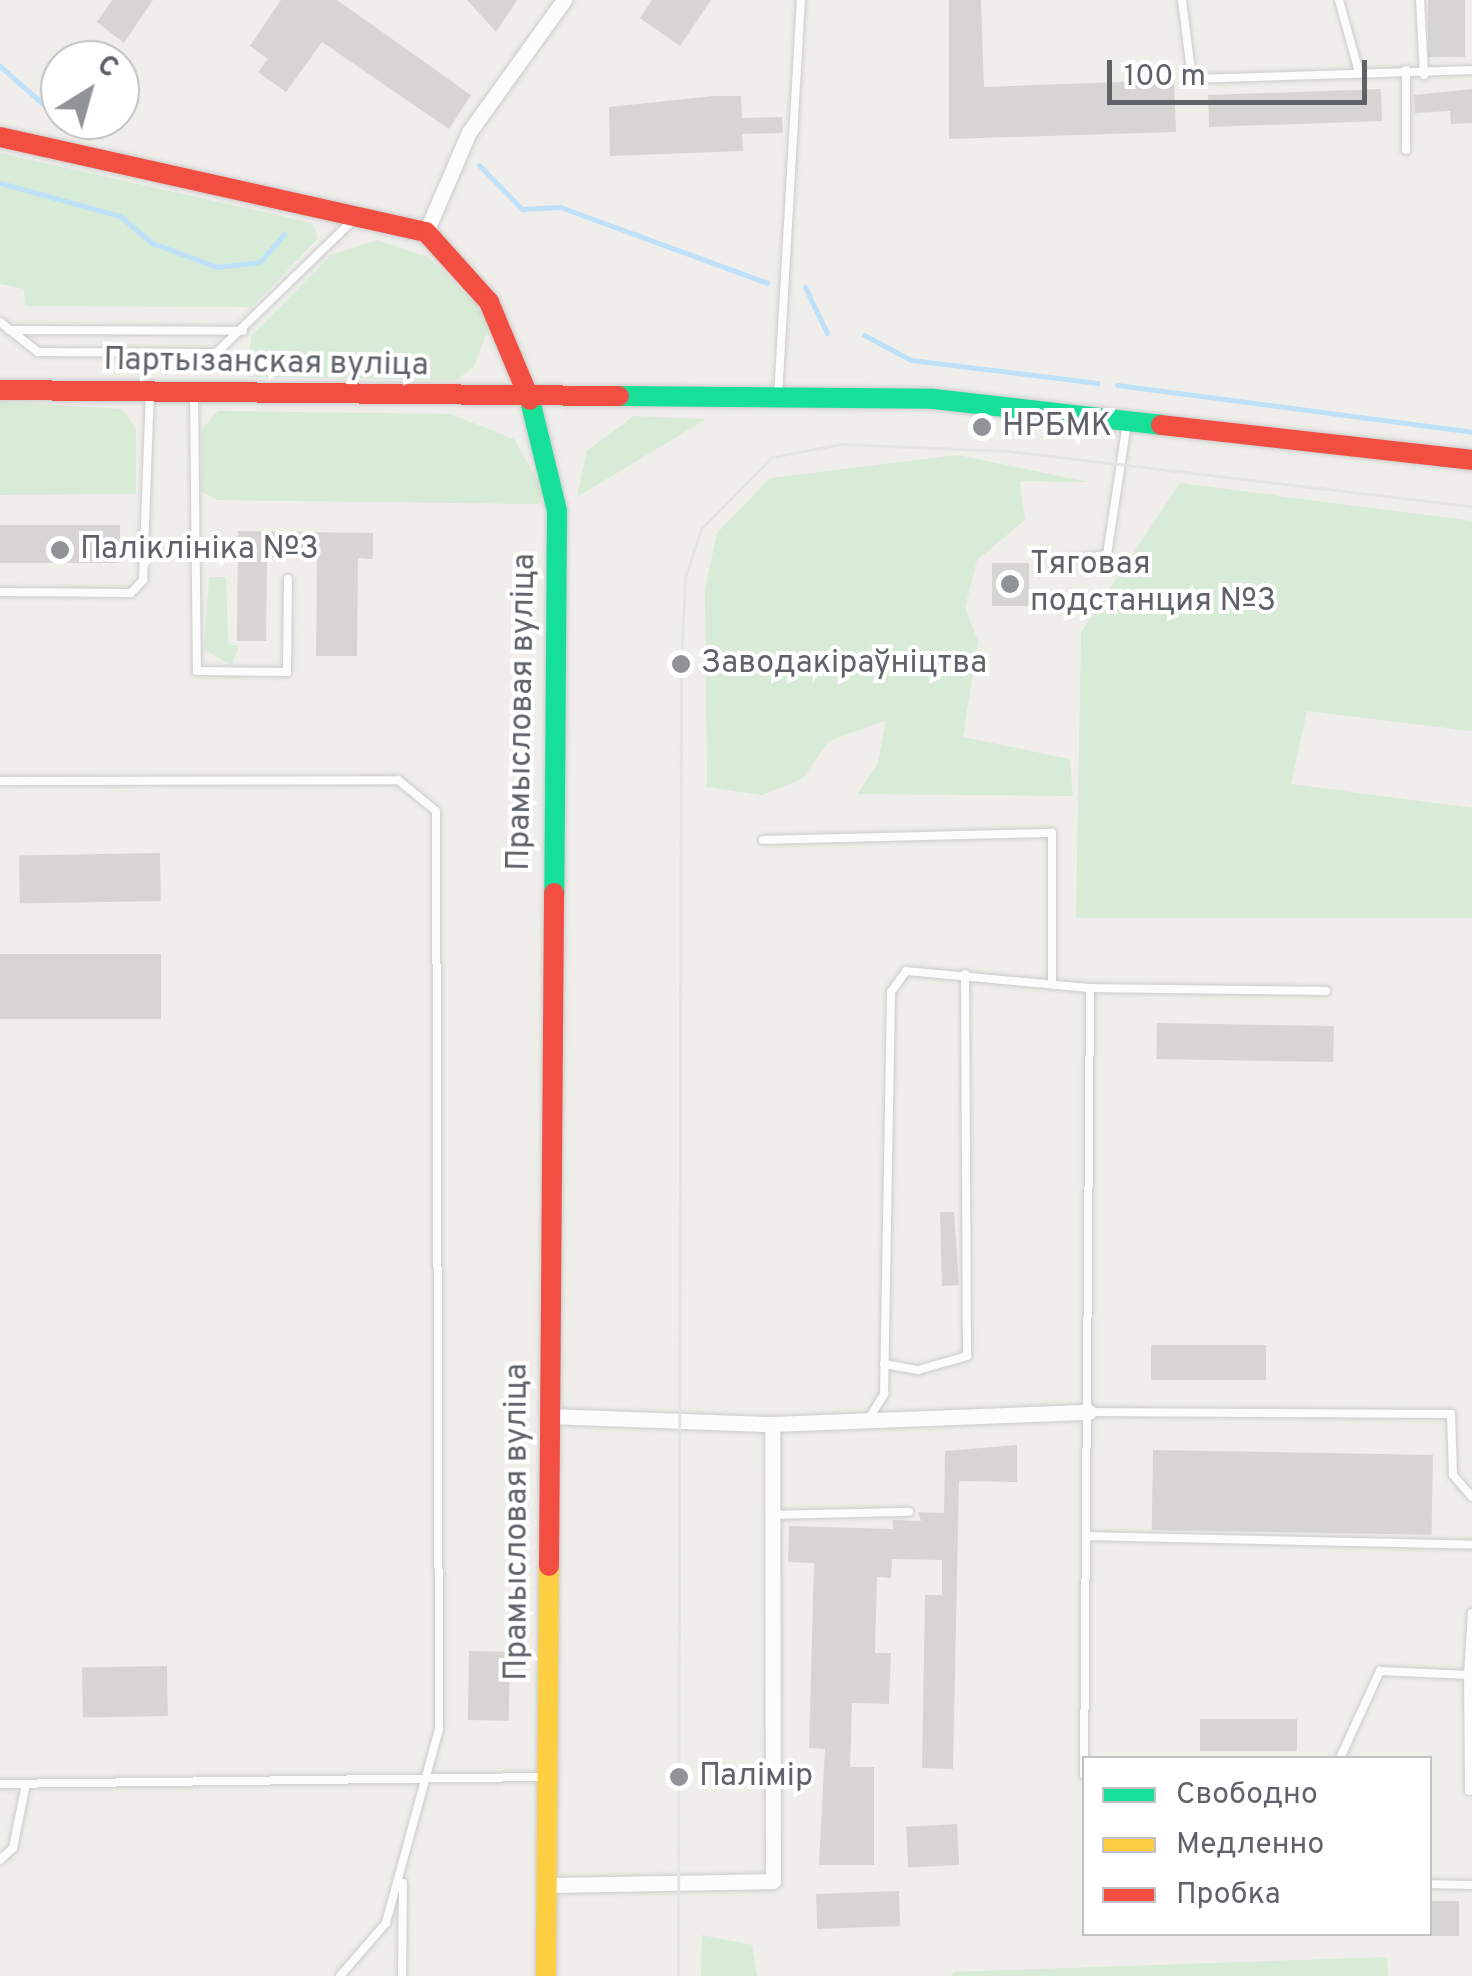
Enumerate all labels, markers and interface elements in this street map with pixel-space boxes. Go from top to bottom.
north arrow [40,40,140,140]
scale bar [1112,40,1372,102]
text: С [89,48,125,87]
text: 100 m [1124,59,1206,96]
street label: Партызанская вуліца [103,342,429,386]
place label: НРБМК [1002,408,1112,446]
marker: НРБМК [971,416,993,438]
place label: Паліклініка №3 [80,531,319,569]
marker: Паліклініка №3 [49,539,71,561]
place label: Тяговая подстанция №3 [1030,547,1276,622]
street label: Прамысловая вуліца [501,553,545,871]
marker: Тяговая подстанция №3 [999,573,1021,595]
place label: Заводакіраўніцтва [701,645,987,683]
marker: Заводакіраўніцтва [670,653,692,675]
street label: Прамысловая вуліца [499,1363,537,1681]
legend [1082,1756,1432,1936]
place label: Палімір [699,1758,813,1796]
marker: Палімір [668,1766,690,1788]
text: Свободно [1176,1777,1318,1814]
text: Медленно [1176,1827,1324,1864]
text: Пробка [1176,1877,1281,1914]

